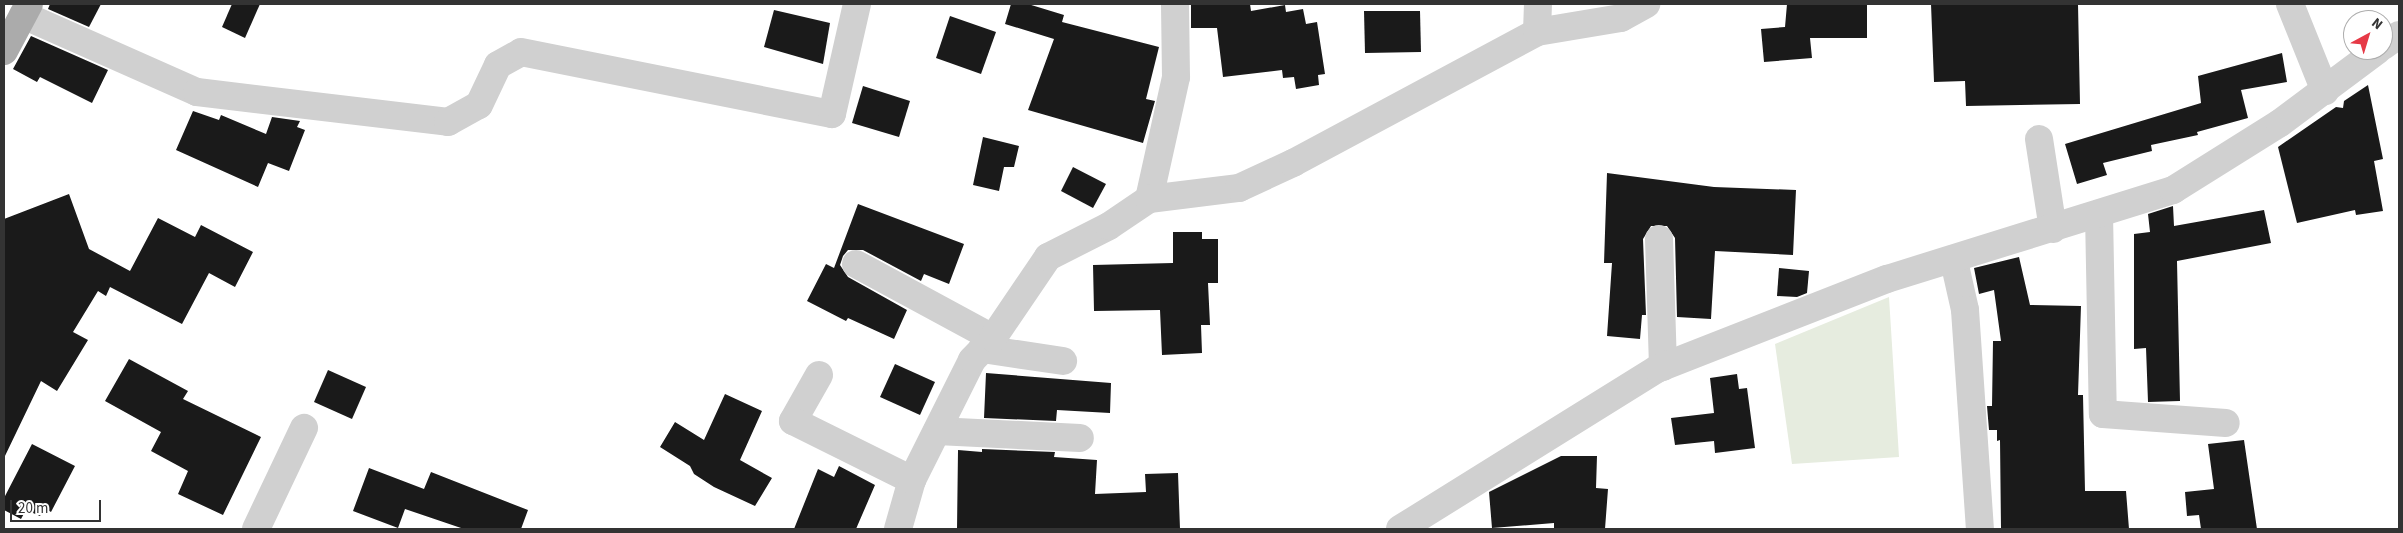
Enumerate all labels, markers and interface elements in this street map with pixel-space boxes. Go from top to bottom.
north arrow [2343,10,2393,60]
text: N [2367,13,2387,35]
scale bar [12,490,104,522]
text: 20 m [18,498,48,519]

